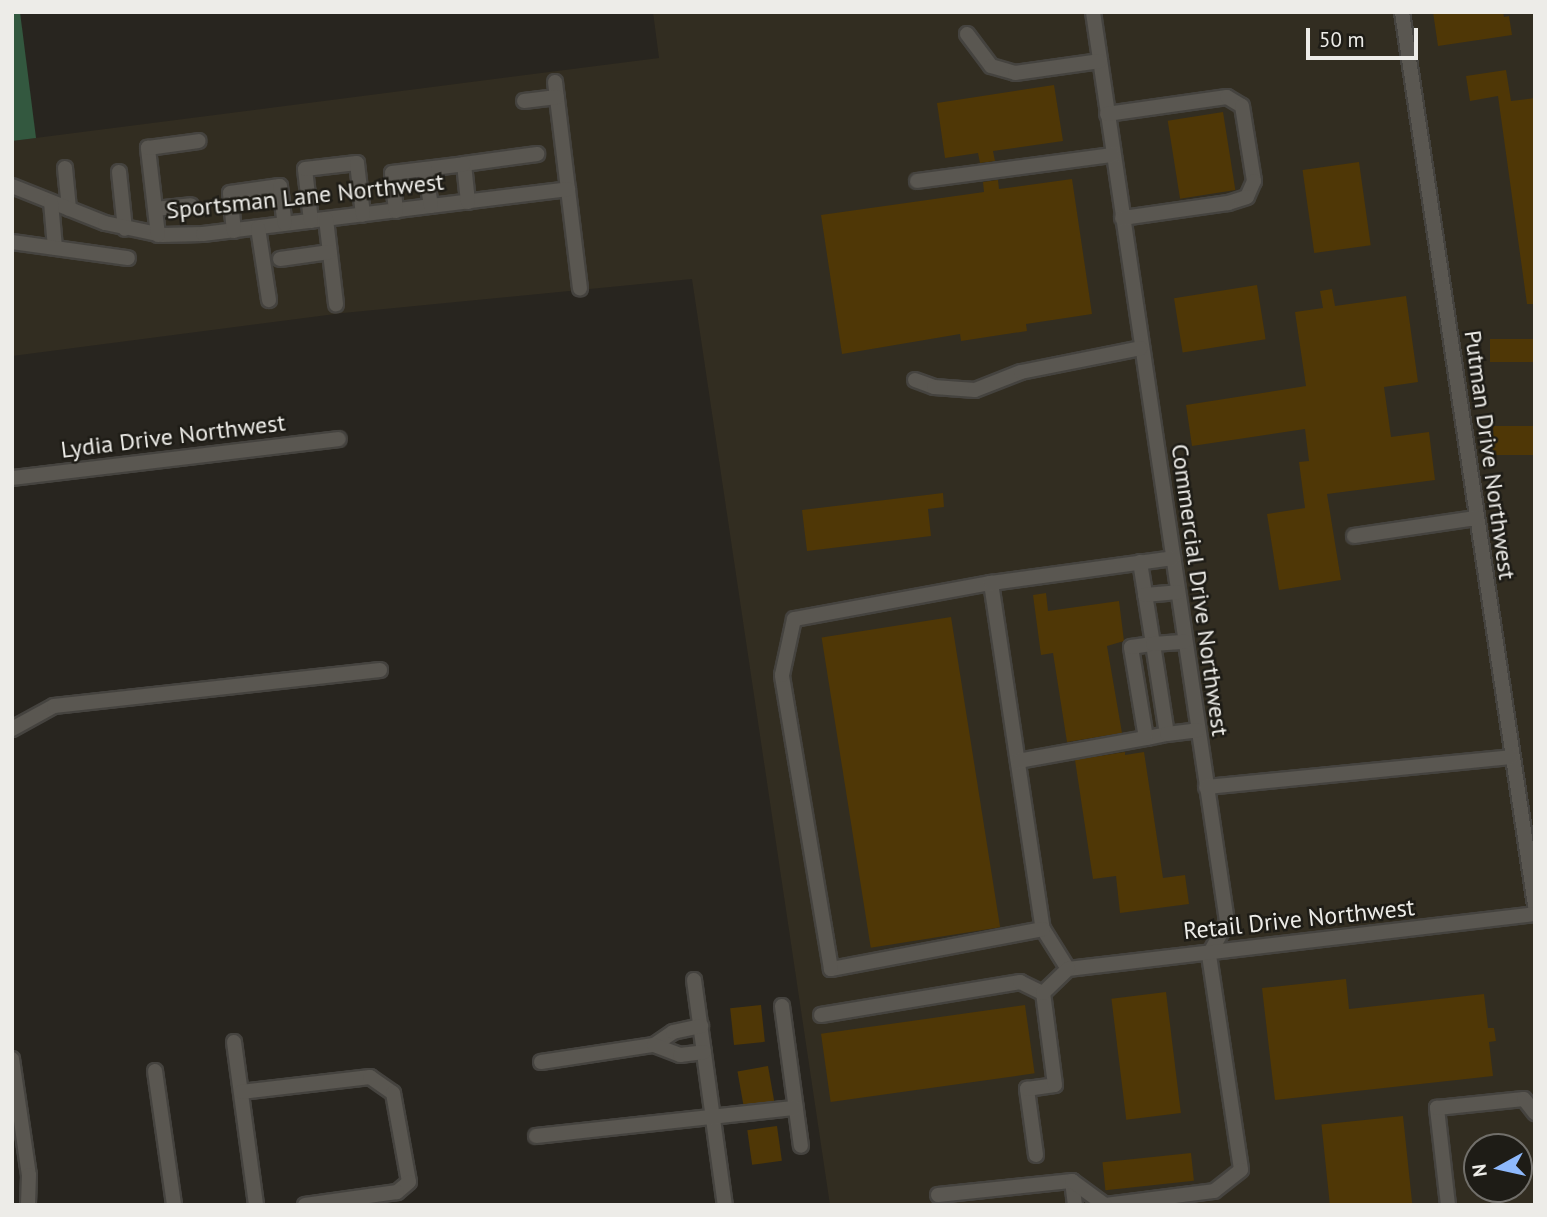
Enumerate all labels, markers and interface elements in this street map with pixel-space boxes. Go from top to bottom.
scale bar [1309,14,1421,58]
text: 50 m [1319,26,1365,53]
street label: Sportsman Lane Northwest [165,167,445,225]
street label: Putman Drive Northwest [1458,328,1522,582]
street label: Lydia Drive Northwest [59,408,287,464]
street label: Commercial Drive Northwest [1165,442,1235,738]
street label: Retail Drive Northwest [1182,893,1416,945]
north arrow [1463,1133,1533,1203]
text: N [1466,1163,1492,1179]

